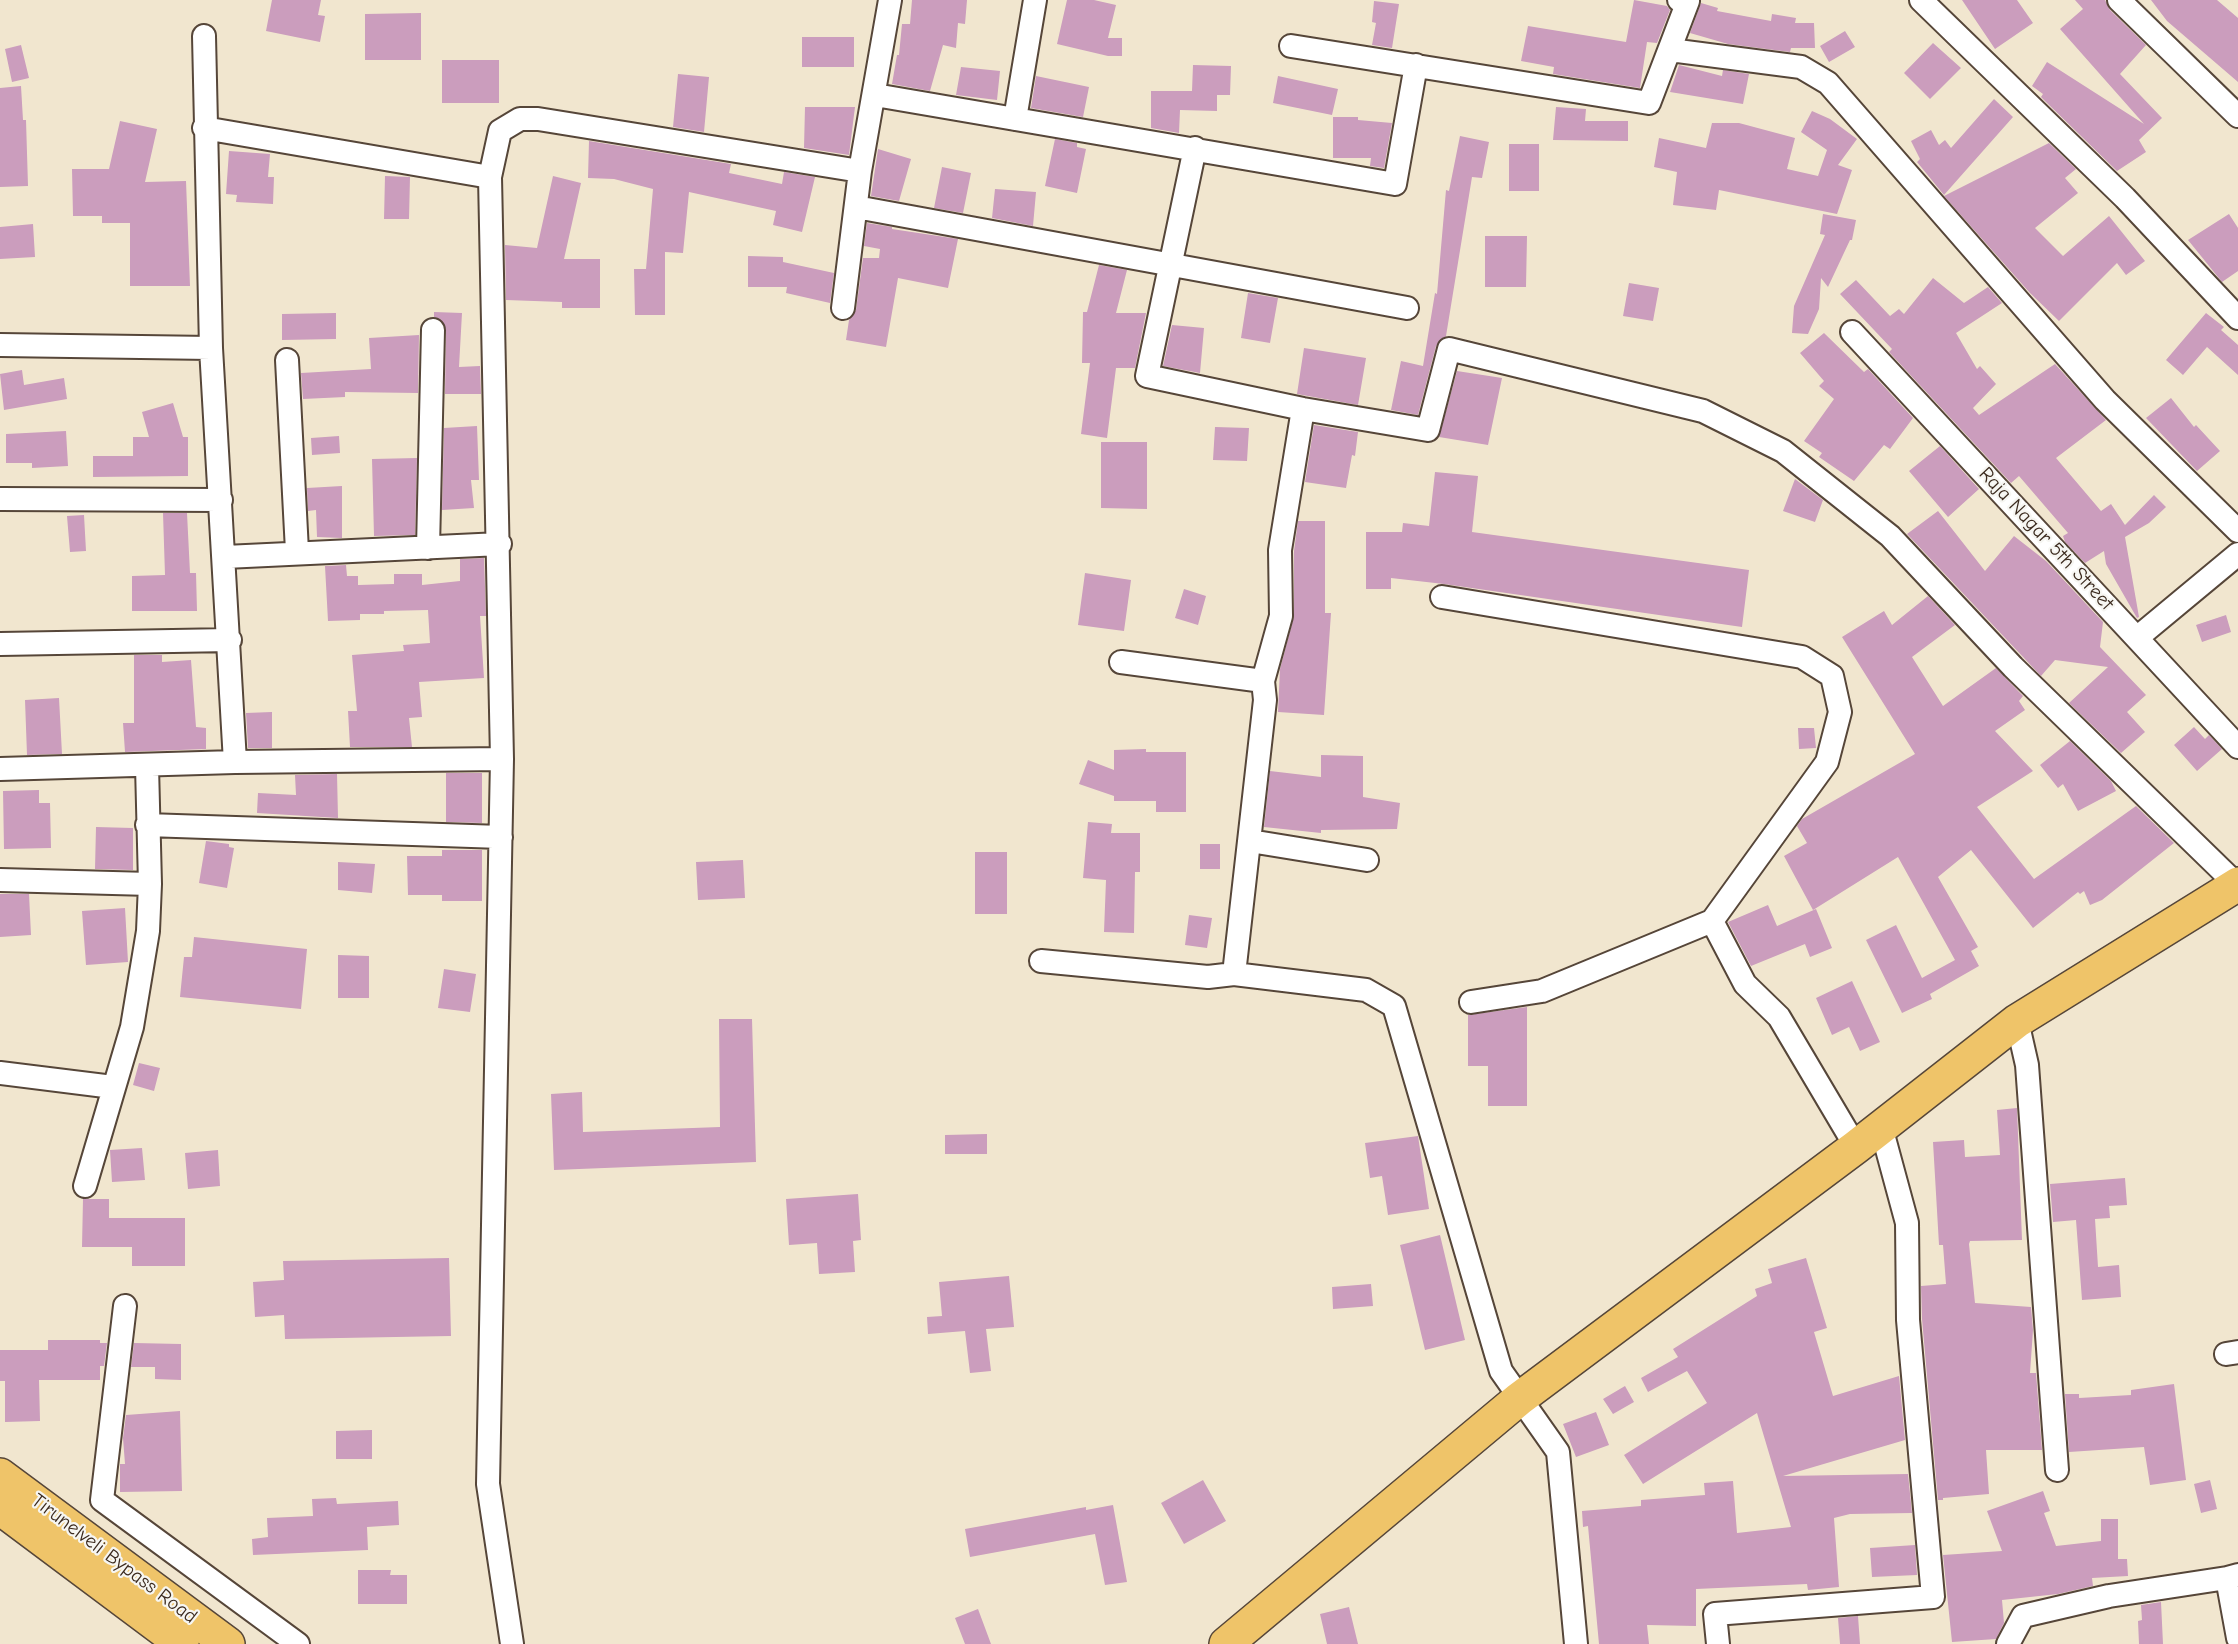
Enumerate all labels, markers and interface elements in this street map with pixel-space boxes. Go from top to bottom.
street label: Raja Nagar 5th Street [1974,463,2118,615]
street label: Tirunelveli Bypass Road [27,1489,201,1629]

